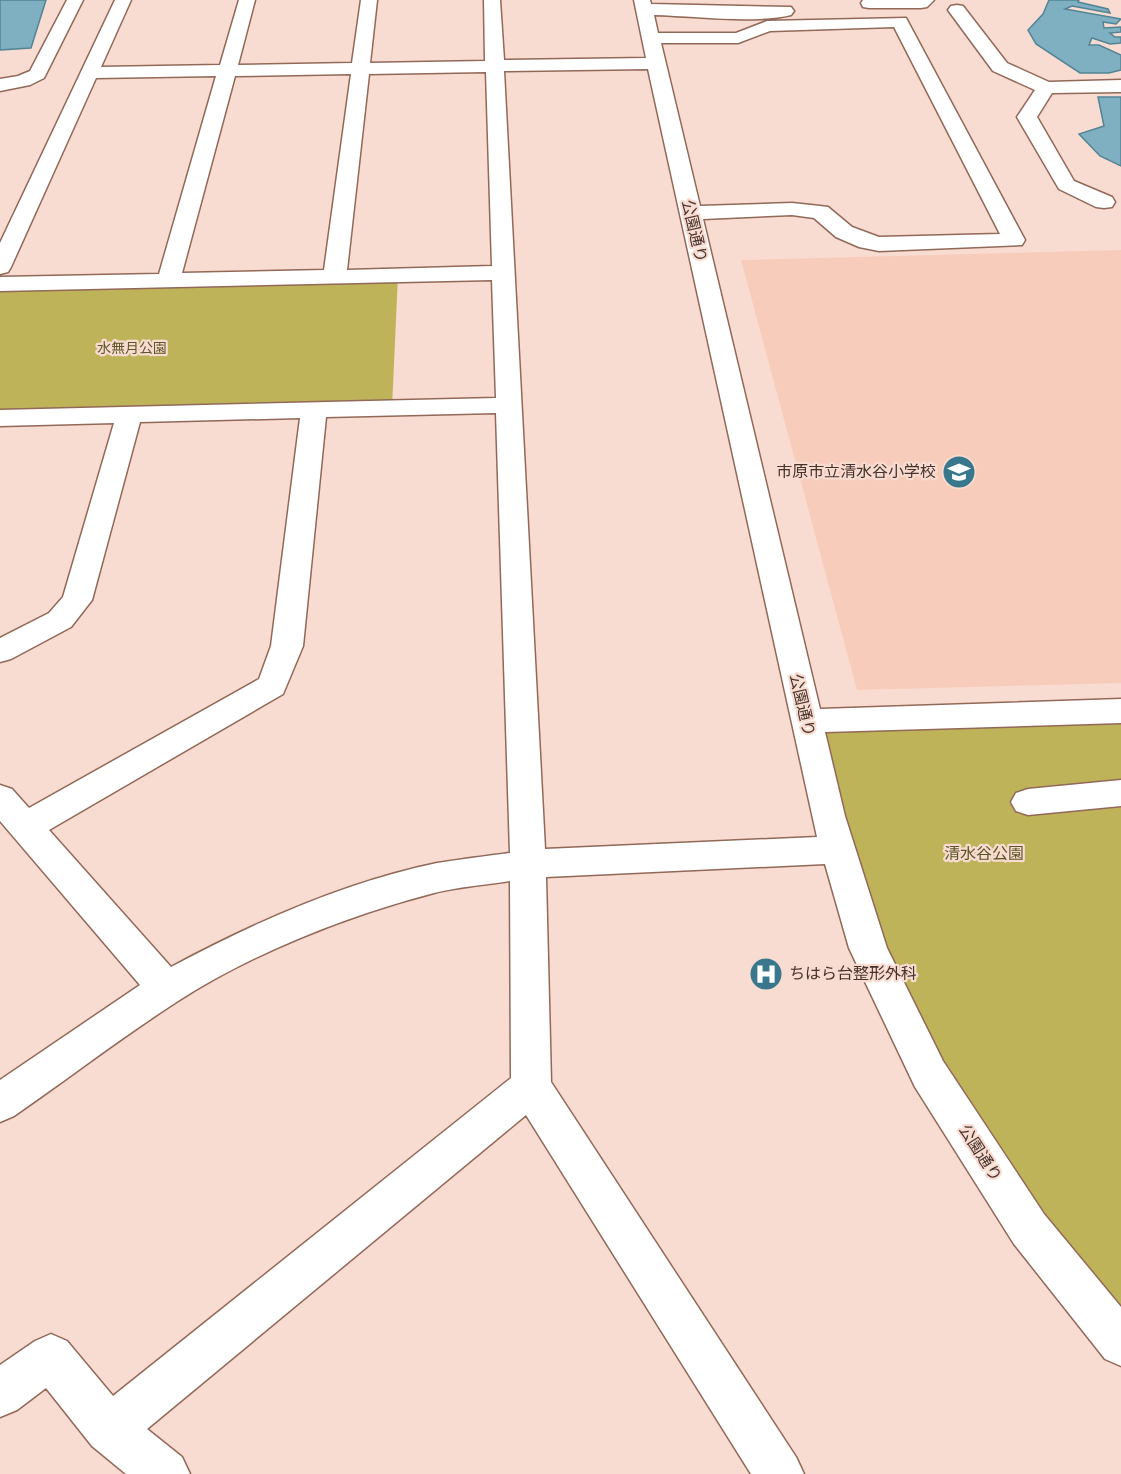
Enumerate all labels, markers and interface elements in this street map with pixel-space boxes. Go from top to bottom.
street label: 公園通り [677,198,711,264]
park label: 水無月公園 [97,340,167,357]
school or university icon: 市原市立清水谷小学校 [941,454,977,490]
place label: 市原市立清水谷小学校 [776,462,936,482]
street label: 公園通り [785,672,819,738]
park label: 清水谷公園 [944,844,1024,864]
hospital icon: ちはら台整形外科 [748,956,784,992]
place label: ちはら台整形外科 [789,964,917,984]
street label: 公園通り [954,1121,1006,1185]

